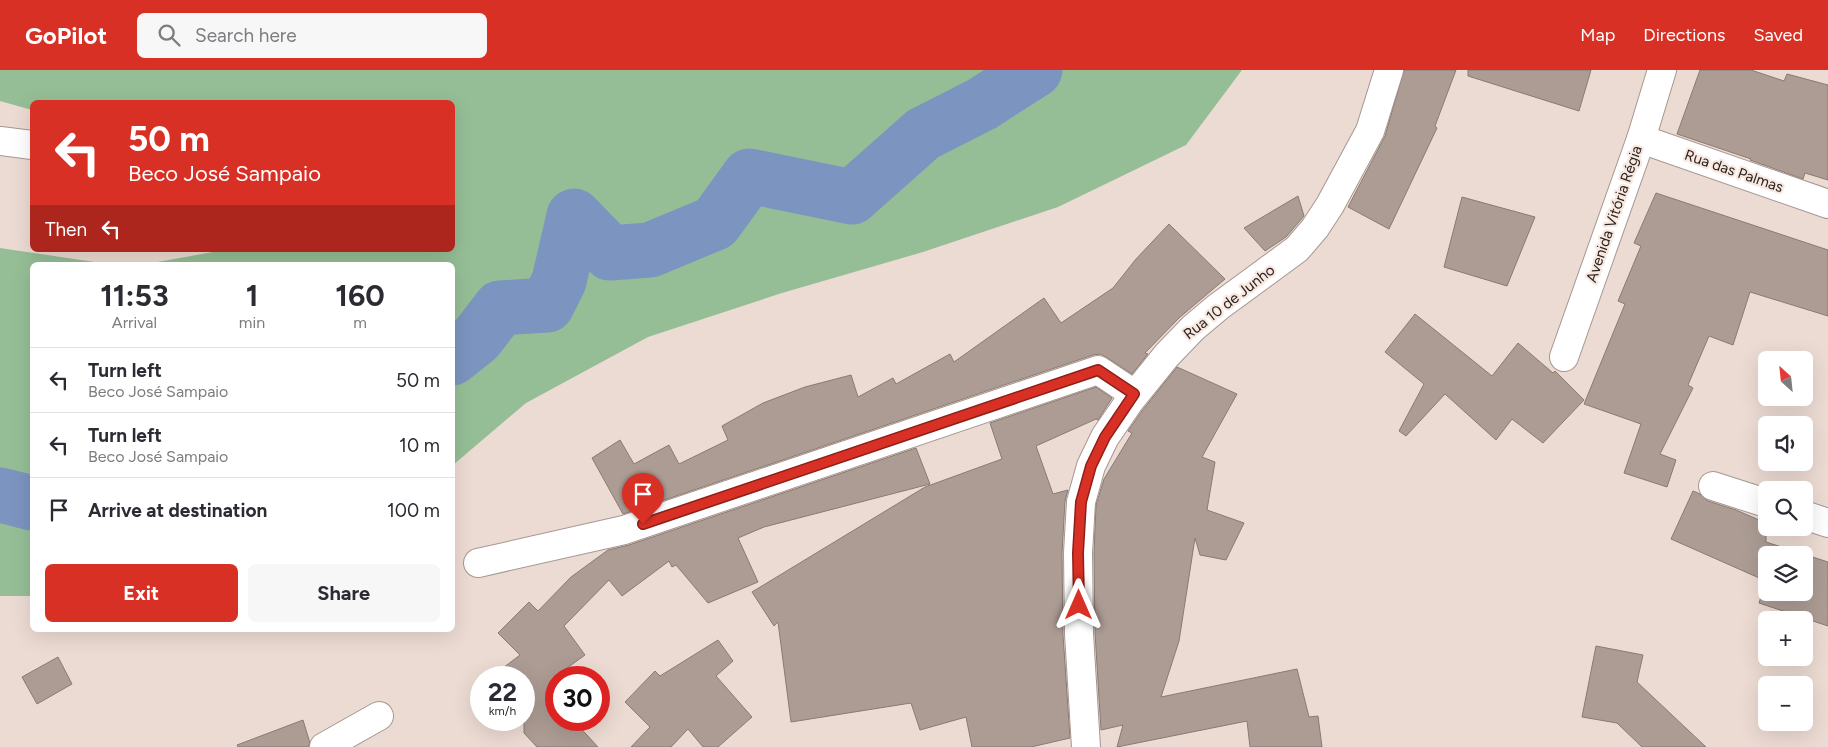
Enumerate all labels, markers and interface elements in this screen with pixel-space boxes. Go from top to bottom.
search box [137,13,487,58]
text: GoPilot [25,21,107,50]
icon: search [155,21,183,49]
text: Search here [195,24,297,47]
text: Map [1580,24,1615,46]
text: Directions [1643,24,1725,46]
text: Saved [1753,24,1803,46]
text: 50 m [128,118,210,160]
icon: left [45,120,110,185]
street label: Avenida Vitória Régia [1582,143,1646,285]
street label: Rua das Palmas [1682,146,1786,196]
text: Beco José Sampaio [128,160,321,187]
icon: left [97,215,125,243]
text: Then [45,218,87,241]
street label: Rua 10 de Junho [1180,261,1278,343]
text: 11:53 [100,277,169,314]
text: 1 [246,277,258,314]
text: 160 [335,277,385,314]
text: Arrival [112,313,157,332]
text: min [239,313,265,332]
text: m [353,313,367,332]
north arrow [1758,351,1812,406]
map controls [1758,351,1813,731]
text: Turn left [88,359,162,382]
icon: left [45,366,73,394]
text: 50 m [396,369,440,392]
text: Beco José Sampaio [88,382,228,401]
button: sound [1758,416,1813,471]
text: Turn left [88,424,162,447]
icon: left [45,431,73,459]
text: 10 m [399,434,440,457]
text: Beco José Sampaio [88,447,228,466]
pin [622,473,664,524]
icon: arrive [629,480,657,508]
button: search [1758,481,1813,536]
icon: arrive [45,496,73,524]
text: Arrive at destination [88,499,267,522]
text: 100 m [387,499,440,522]
button: layers [1758,546,1813,601]
button: Exit [45,564,238,622]
button: Share [248,564,440,622]
position arrow [1052,578,1104,630]
button: + [1758,611,1813,666]
speed limit sign: 30 [545,666,610,731]
button: − [1758,676,1813,731]
text: 22 [488,677,517,707]
text: km/h [489,704,516,718]

